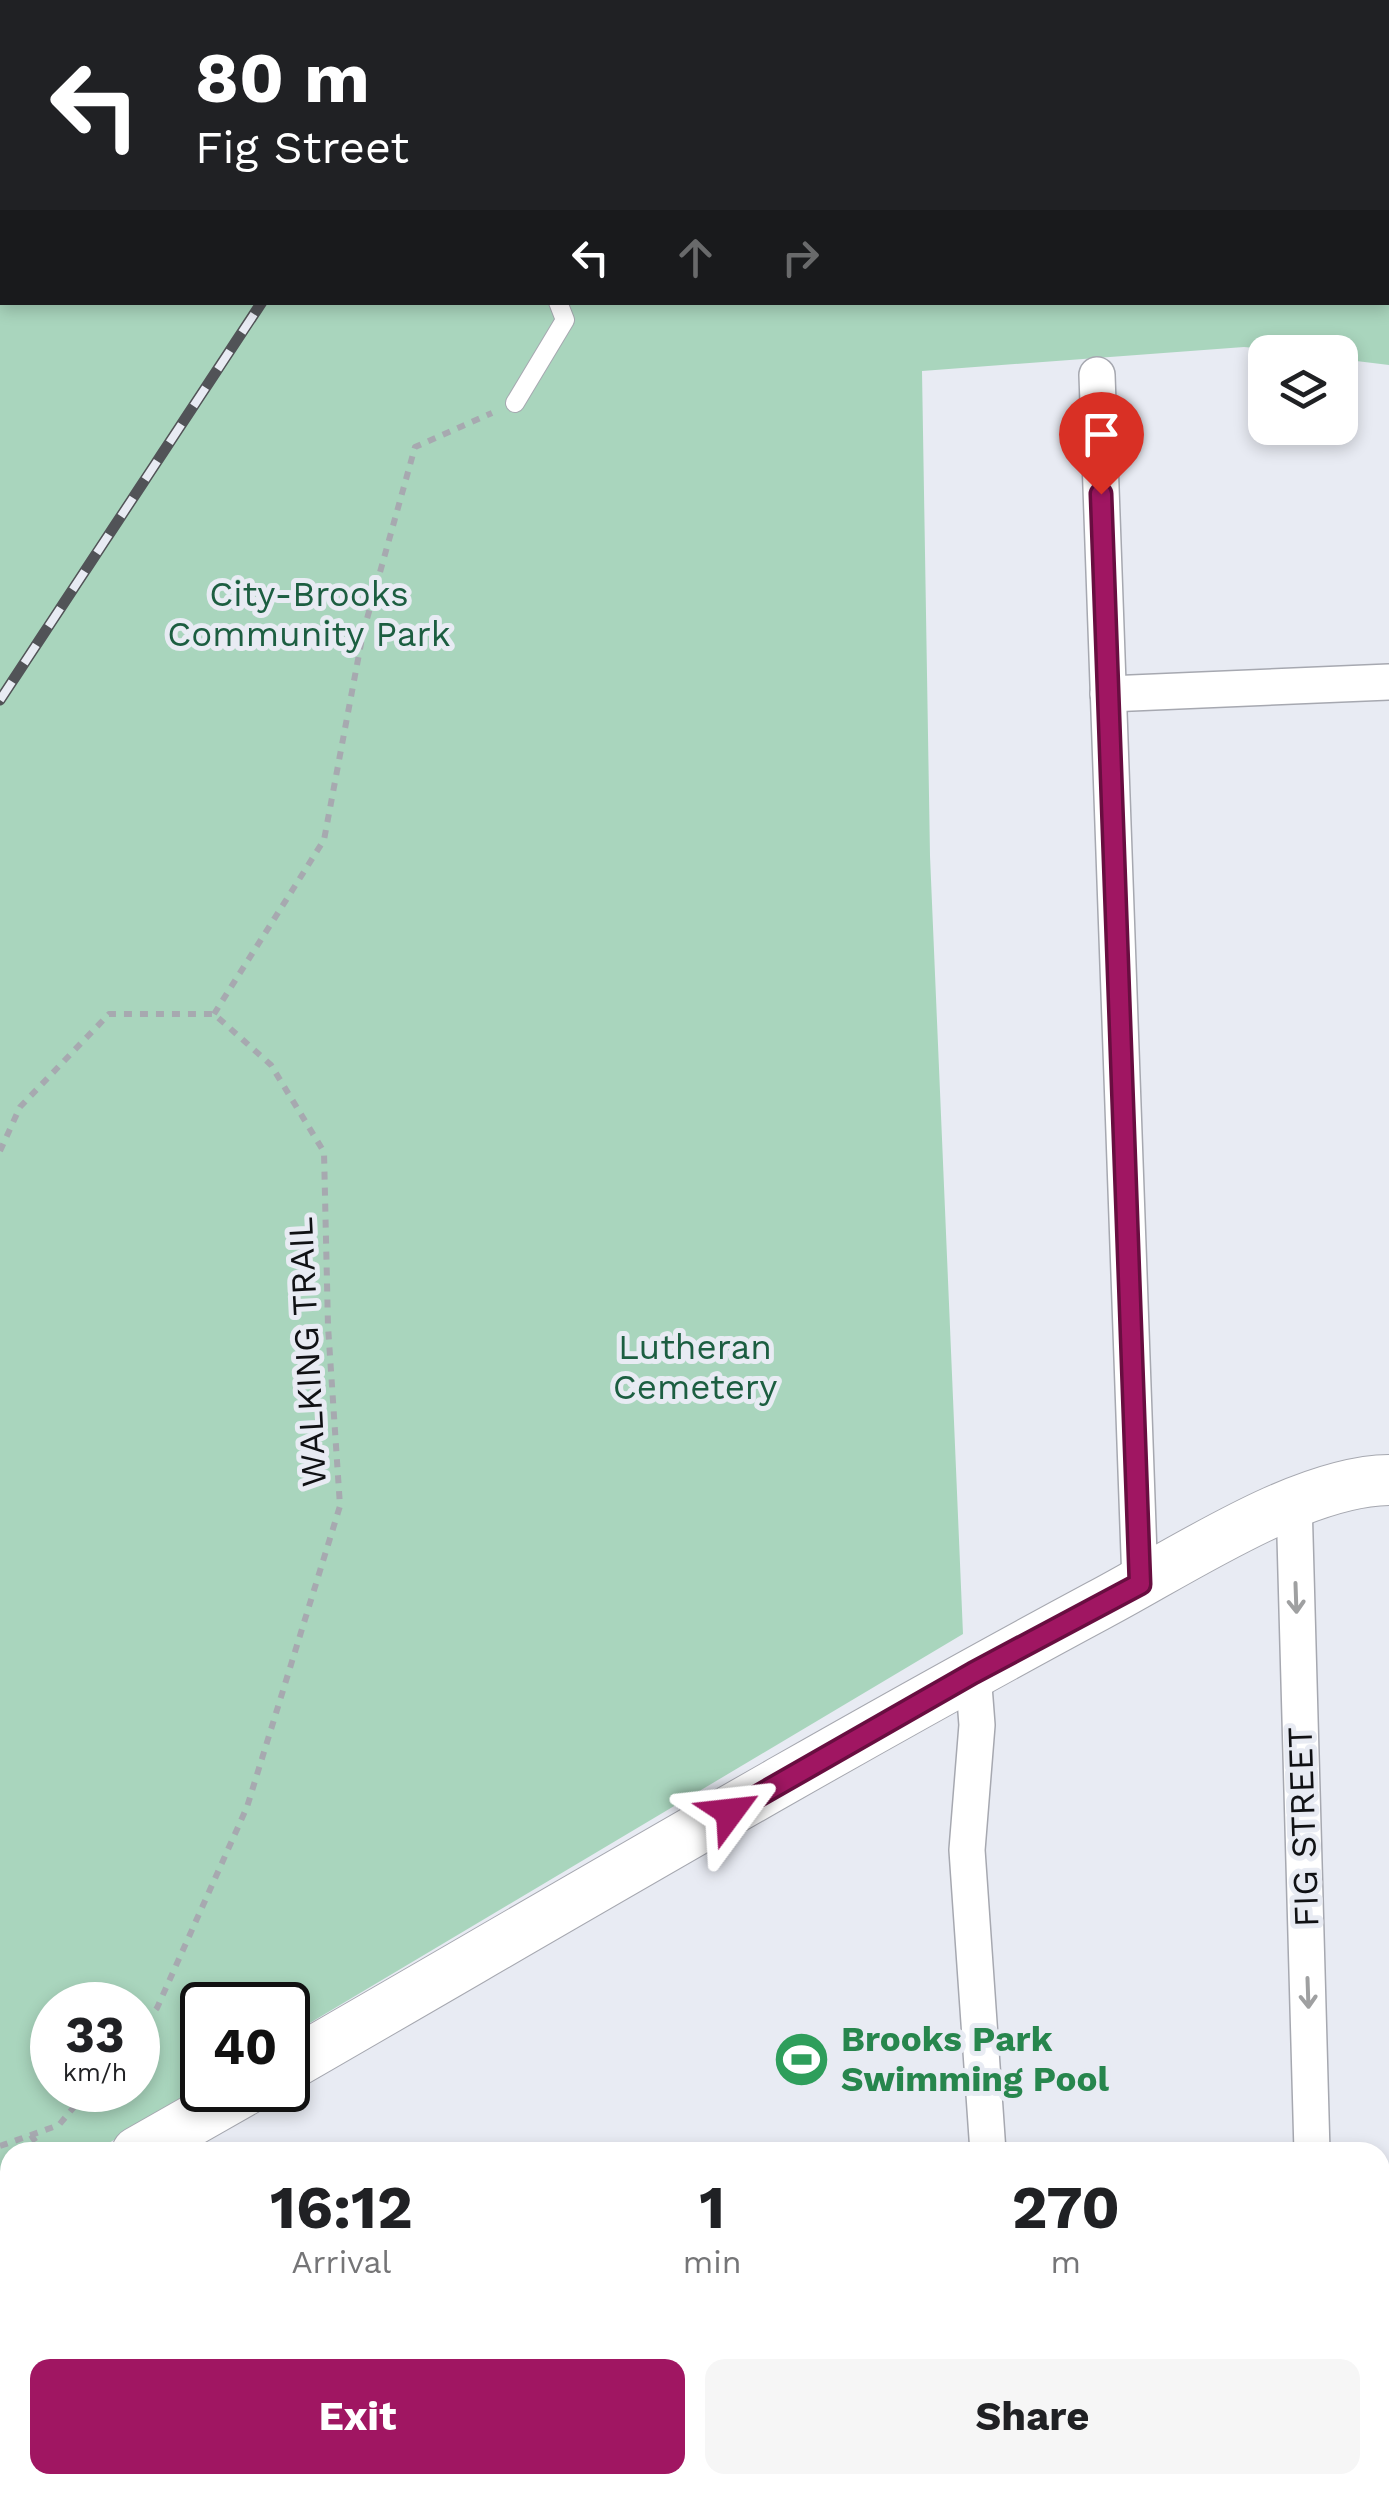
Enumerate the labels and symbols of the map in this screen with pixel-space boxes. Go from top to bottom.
pin [1059,392,1144,495]
park label: City-Brooks Community Park [167,573,451,655]
street label: WALKING TRAIL [279,1216,335,1488]
park label: Lutheran Cemetery [613,1326,777,1408]
one-way arrow [1287,1582,1306,1614]
street label: FIG STREET [1279,1726,1327,1928]
position arrow [678,1760,782,1864]
one-way arrow [1298,1976,1317,2008]
speed limit sign: 40 [180,1982,310,2112]
place label: Brooks Park Swimming Pool [841,2018,1109,2100]
sports icon: Brooks Park Swimming Pool [772,2029,832,2089]

